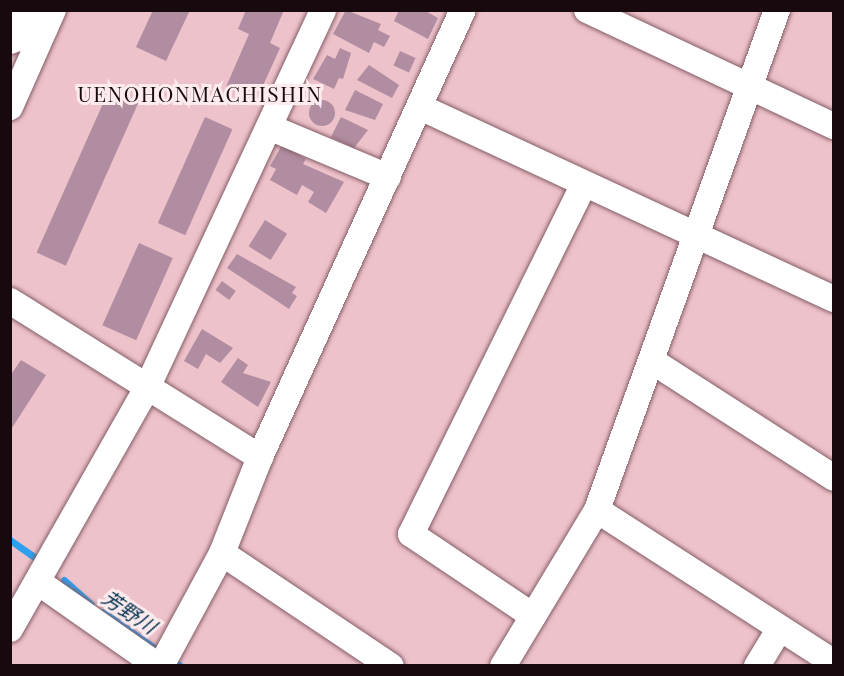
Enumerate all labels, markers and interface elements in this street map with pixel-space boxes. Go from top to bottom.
district label: UENOHONMACHISHIN [77,80,323,106]
water label: 芳野川 [98,584,162,638]

